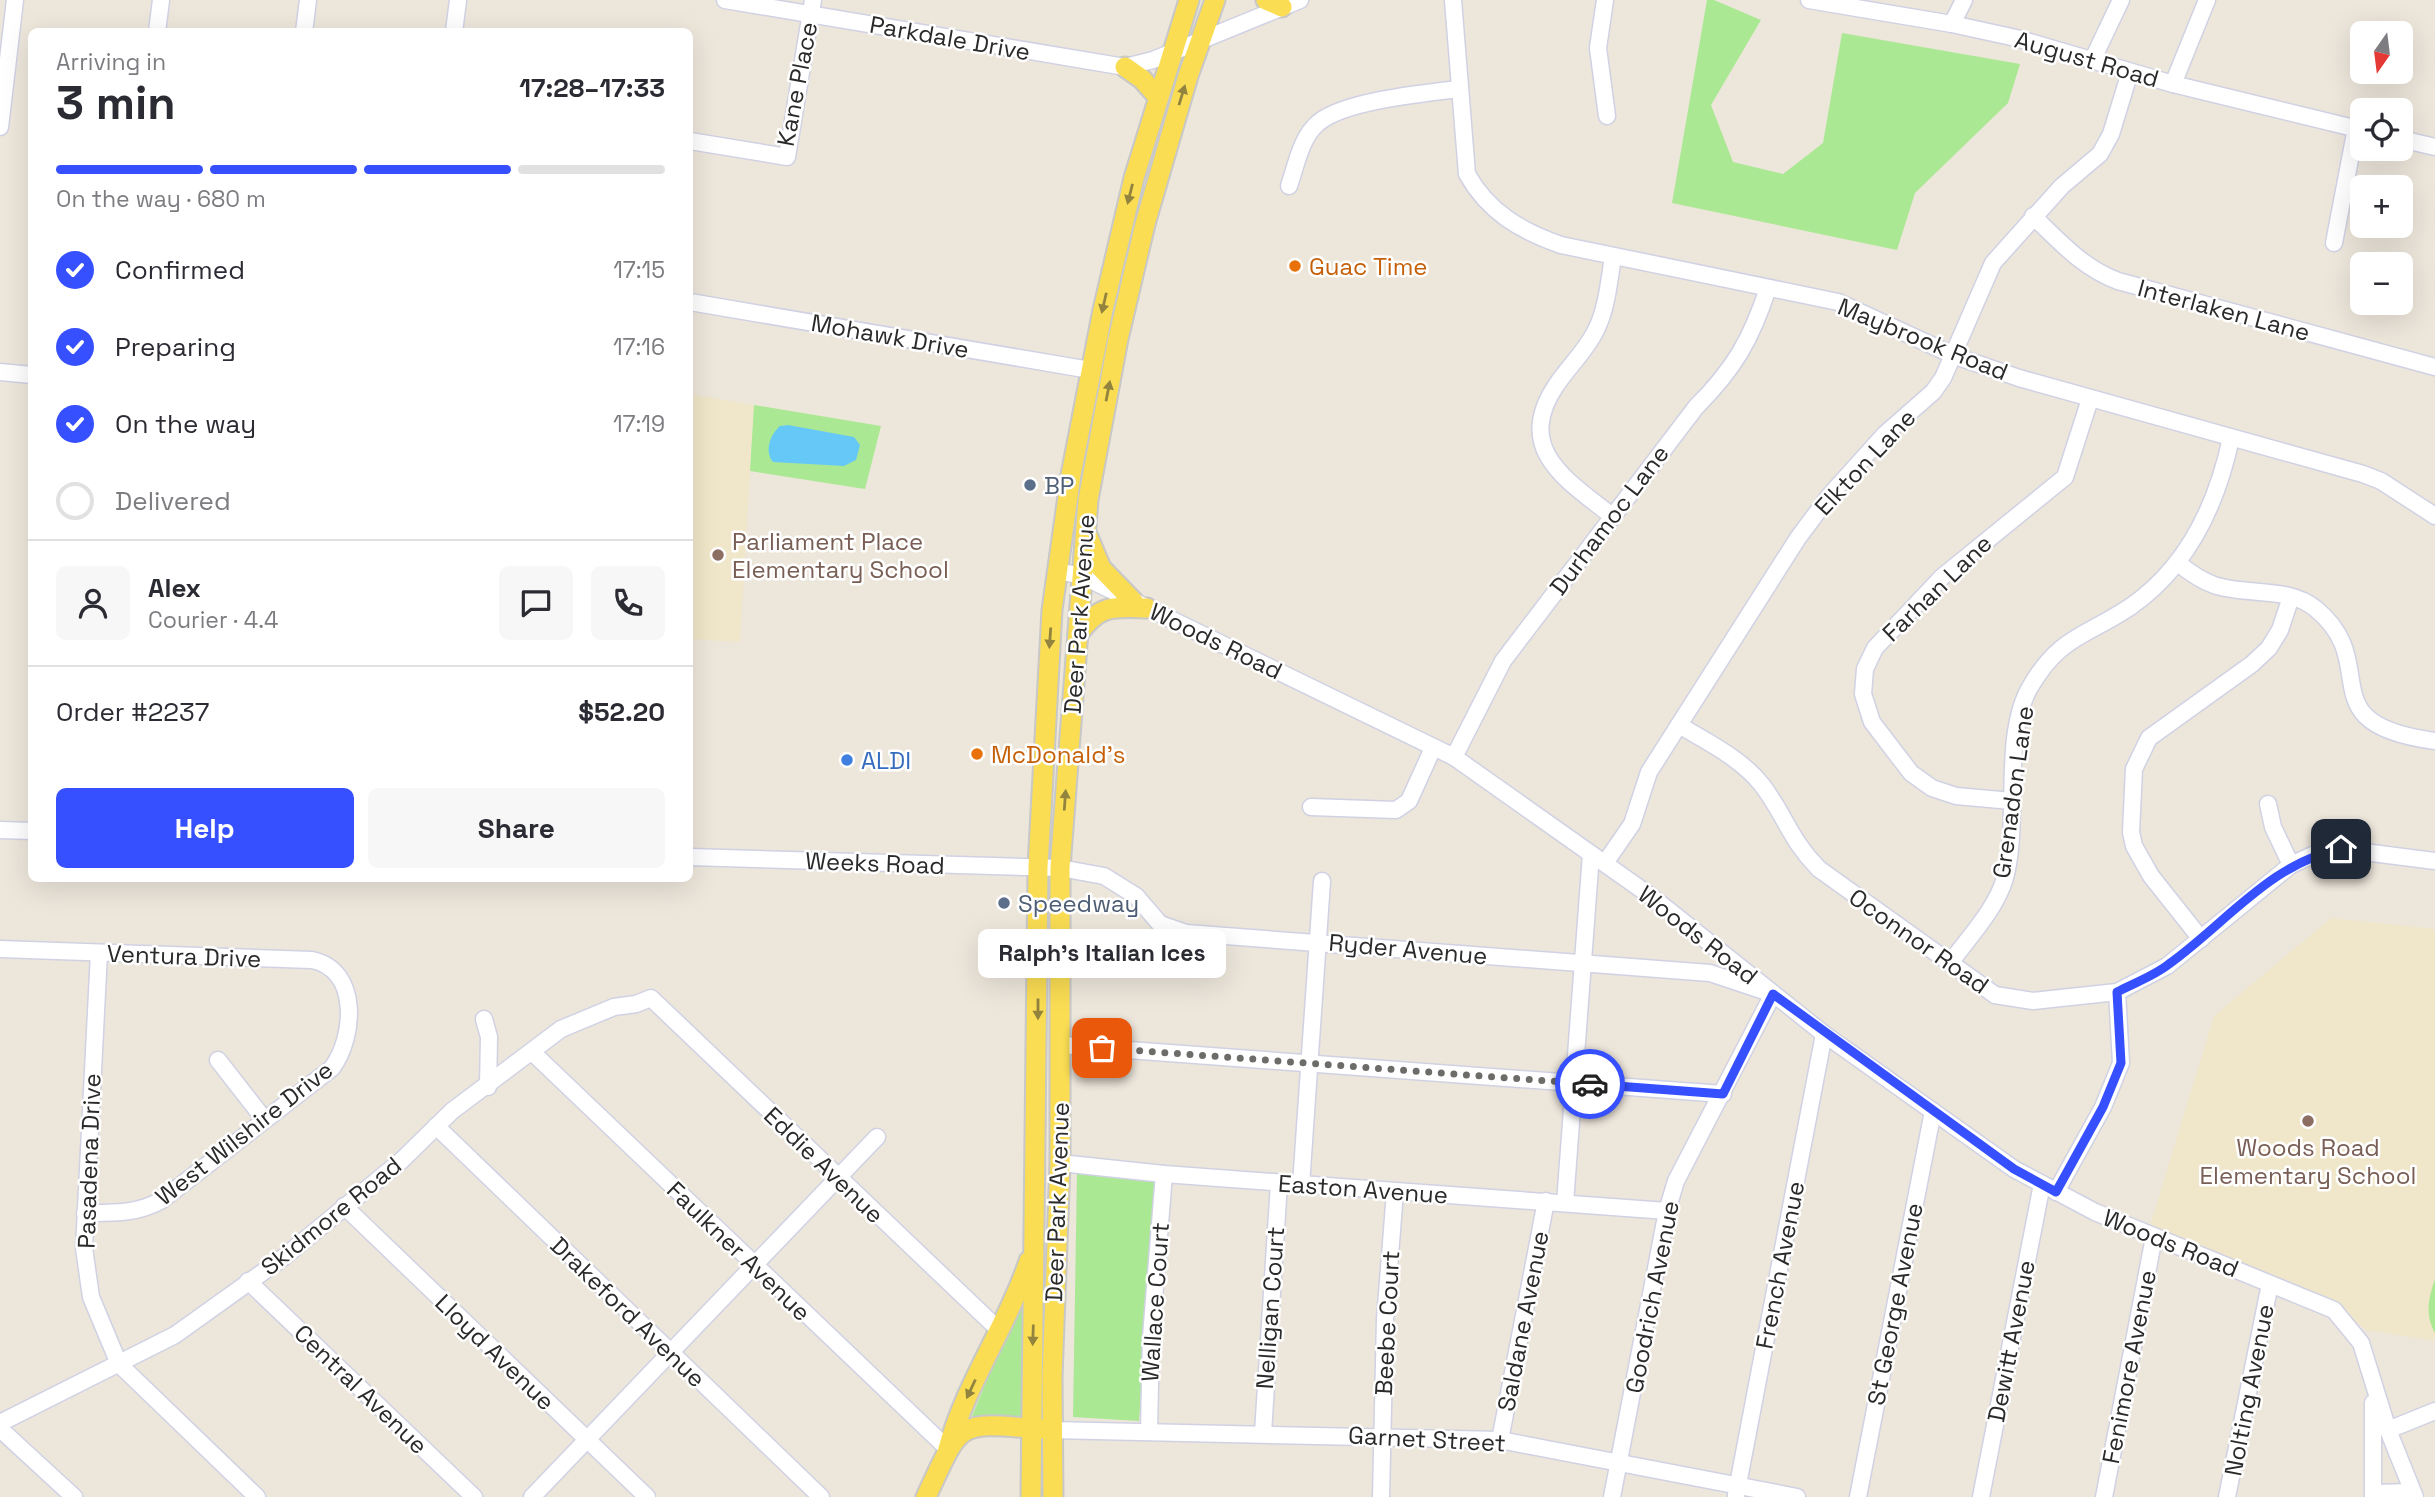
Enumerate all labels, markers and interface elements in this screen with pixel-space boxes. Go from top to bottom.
street label: Parkdale Drive [867,9,1033,67]
street label: Kane Place [770,19,824,149]
north arrow [2350,21,2413,84]
map controls [2350,21,2413,315]
street label: August Road [2011,24,2163,94]
text: Arriving in [56,47,166,77]
text: 17:28–17:33 [519,71,665,105]
text: 3 min [56,74,176,132]
one-way arrow [1177,85,1187,106]
button: locate [2350,98,2413,161]
button: + [2350,175,2413,238]
one-way arrow [1124,183,1135,205]
text: On the way · 680 m [56,184,266,214]
icon: check [56,251,94,289]
place label: Guac Time [1309,251,1428,282]
button: − [2350,252,2413,315]
text: Confirmed [115,253,245,287]
text: 17:15 [613,255,665,285]
marker: Guac Time [1287,258,1303,274]
street label: Interlaken Lane [2135,272,2313,348]
street label: Maybrook Road [1833,291,2013,387]
one-way arrow [1099,293,1110,315]
street label: Mohawk Drive [809,307,971,365]
icon: check [56,328,94,366]
text: Preparing [115,330,236,364]
text: 17:16 [613,332,665,362]
one-way arrow [1102,380,1113,402]
street label: Elkton Lane [1808,402,1922,522]
icon: check [56,405,94,443]
text: On the way [115,407,256,441]
text: 17:19 [613,409,665,439]
street label: Durhamoc Lane [1542,439,1676,601]
place label: BP [1044,470,1074,501]
marker: BP [1022,477,1038,493]
text: Delivered [115,484,231,518]
street label: Deer Park Avenue [1057,513,1101,715]
place label: Parliament Place Elementary School [732,526,949,585]
street label: Farhan Lane [1876,528,1998,648]
marker: Parliament Place Elementary School [710,547,726,563]
button: person [56,566,130,640]
button: chat [499,566,573,640]
button: phone [591,566,665,640]
text: Alex [148,571,201,605]
street label: Woods Road [1145,596,1287,686]
text: Courier · 4.4 [148,605,278,635]
one-way arrow [1045,628,1056,650]
text: Order #2237 [56,695,209,729]
text: $52.20 [578,695,665,729]
street label: Grenadon Lane [1986,704,2040,880]
place label: McDonald's [991,739,1125,770]
place label: ALDI [861,745,911,776]
marker: McDonald's [969,746,985,762]
marker: ALDI [839,752,855,768]
button: Help [56,788,354,868]
button: Share [368,788,665,868]
one-way arrow [1060,789,1071,811]
pin [2311,819,2371,879]
icon: home [2322,830,2360,868]
street label: Weeks Road [805,845,945,881]
street label: Woods Road [1632,879,1764,991]
street label: Oconnor Road [1843,881,1995,1001]
place label: Speedway [1018,888,1139,919]
marker: Speedway [996,895,1012,911]
street label: Ryder Avenue [1327,927,1489,971]
callout: Ralph's Italian Ices [978,929,1226,978]
street label: Ventura Drive [106,938,262,974]
text: Ralph's Italian Ices [998,938,1206,968]
one-way arrow [1032,998,1044,1020]
pin [1072,1018,1132,1078]
icon: bag [1083,1029,1121,1067]
courier [1555,1049,1625,1119]
street label: West Wilshire Drive [149,1054,339,1212]
icon: car [1571,1065,1609,1103]
street label: Pasadena Drive [70,1073,108,1249]
street label: Eddie Avenue [757,1100,891,1230]
street label: Deer Park Avenue [1038,1101,1076,1303]
marker: Woods Road Elementary School [2300,1113,2316,1129]
place label: Woods Road Elementary School [2200,1132,2416,1191]
street label: Skidmore Road [254,1150,408,1282]
street label: Easton Avenue [1277,1168,1449,1210]
street label: Faulkner Avenue [660,1174,818,1328]
street label: French Avenue [1749,1179,1811,1351]
street label: Goodrich Avenue [1618,1198,1686,1396]
street label: St George Avenue [1860,1200,1930,1408]
street label: Woods Road [2099,1202,2243,1284]
street label: Wallace Court [1134,1221,1176,1383]
street label: Nelligan Court [1249,1226,1291,1390]
street label: Saldane Avenue [1490,1228,1556,1414]
street label: Drakeford Avenue [544,1230,712,1394]
street label: Beebe Court [1368,1250,1406,1396]
street label: Dewitt Avenue [1980,1257,2042,1425]
street label: Fenimore Avenue [2095,1268,2163,1466]
street label: Lloyd Avenue [429,1287,561,1417]
street label: Nolting Avenue [2217,1301,2281,1479]
street label: Central Avenue [288,1317,434,1461]
one-way arrow [1027,1324,1038,1346]
one-way arrow [965,1379,977,1399]
street label: Garnet Street [1347,1419,1507,1459]

